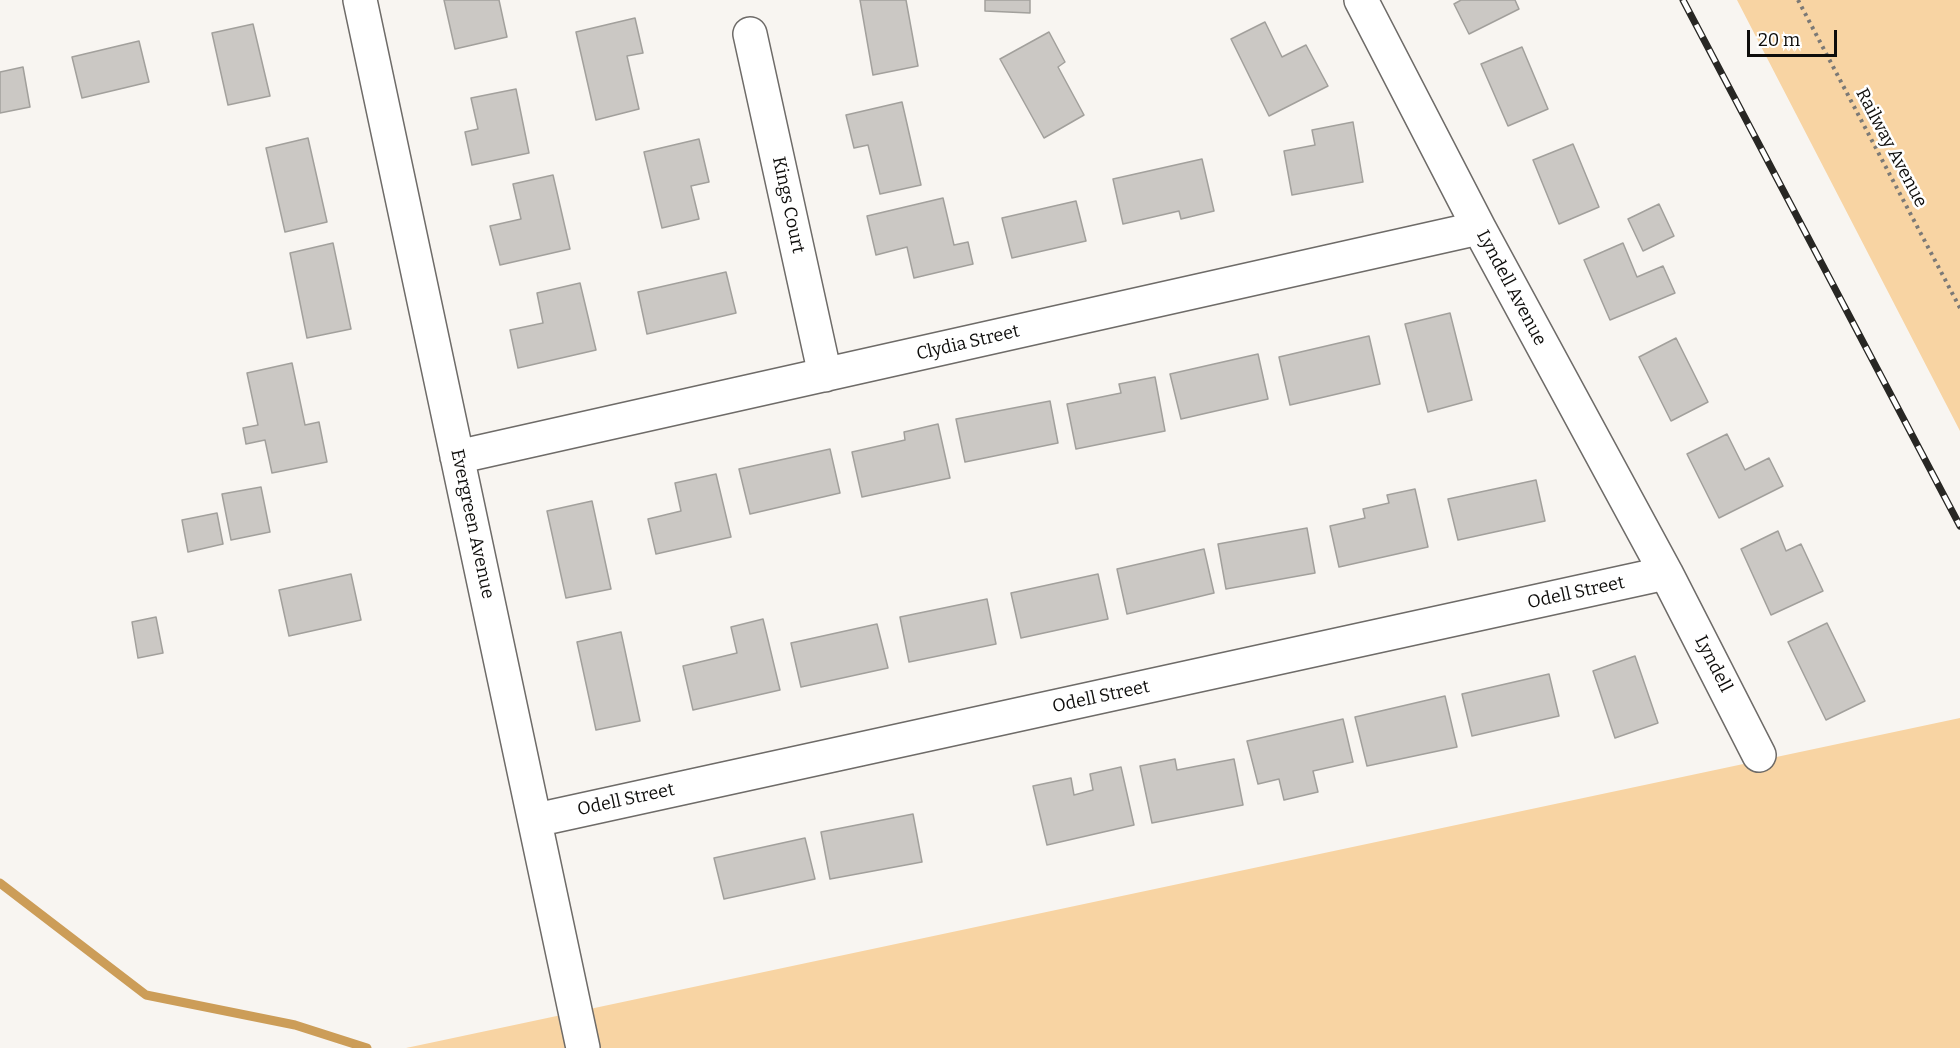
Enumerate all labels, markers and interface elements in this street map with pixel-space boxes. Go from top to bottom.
scale bar [1750,18,1840,56]
text: 20 m [1758,29,1800,51]
street label: Railway Avenue [1851,85,1931,211]
street label: Kings Court [767,155,809,255]
street label: Lyndell Avenue [1472,227,1550,349]
street label: Clydia Street [914,321,1022,365]
street label: Evergreen Avenue [446,447,498,601]
street label: Odell Street [1526,572,1626,614]
street label: Lyndell [1690,632,1736,696]
street label: Odell Street [1051,676,1151,718]
street label: Odell Street [576,779,676,821]

